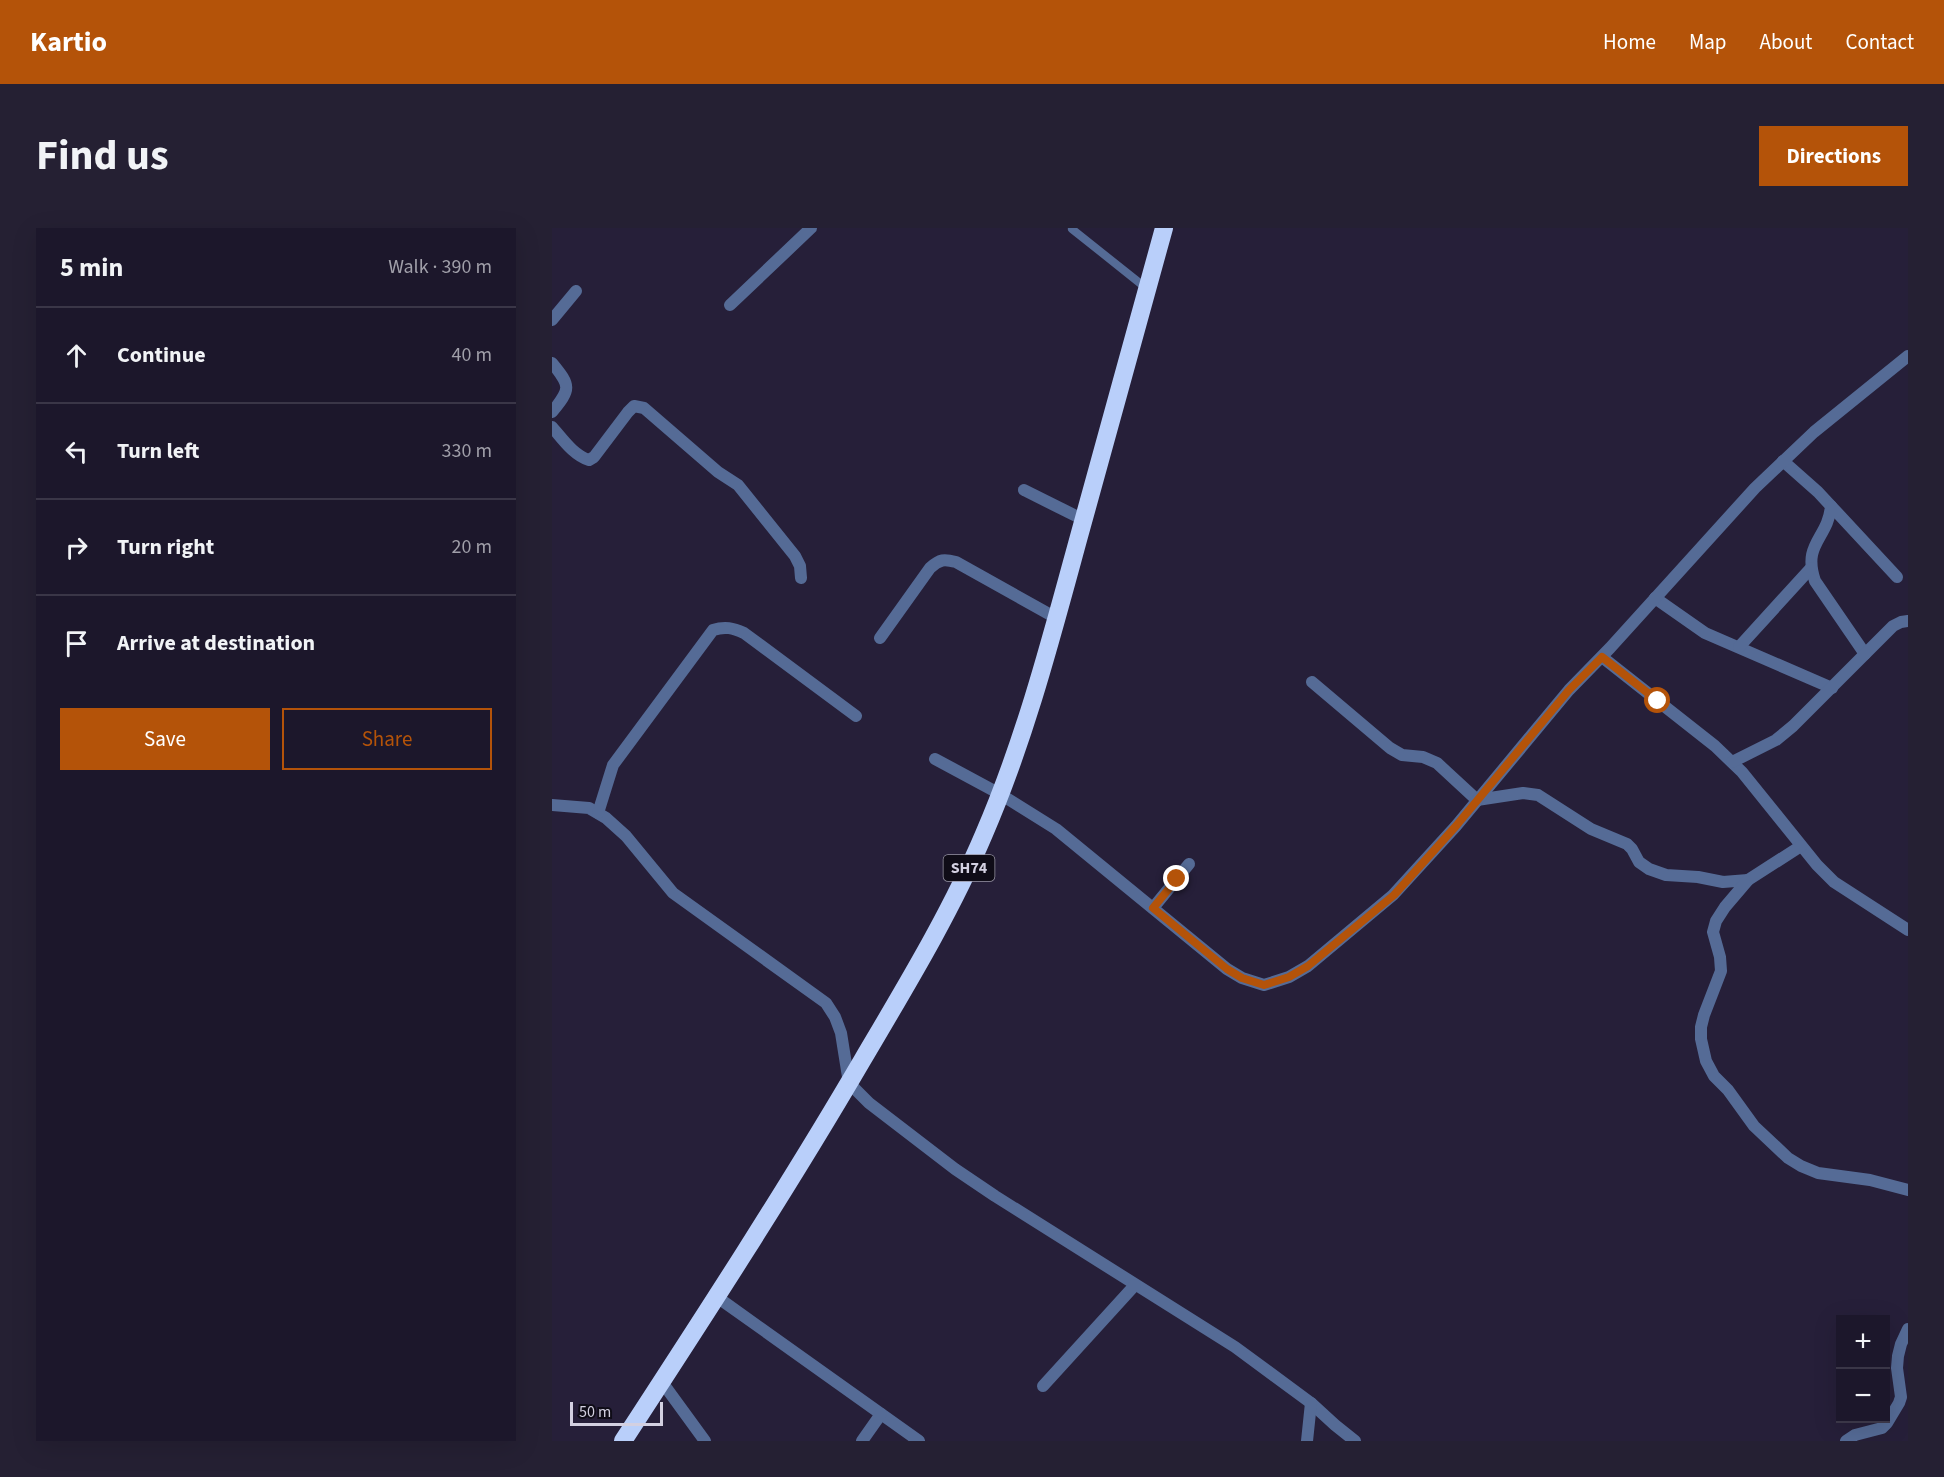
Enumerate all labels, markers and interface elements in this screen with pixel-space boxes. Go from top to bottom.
text: Kartio [30,22,107,62]
text: Home [1603,27,1656,57]
text: Map [1689,27,1727,57]
text: About [1760,27,1812,57]
text: Contact [1845,27,1914,57]
text: Find us [36,126,169,186]
button: Directions [1759,126,1908,186]
text: 5 min [60,249,123,286]
text: Walk · 390 m [388,253,492,281]
icon: ahead [60,339,93,372]
text: Continue [117,339,206,371]
text: 40 m [452,341,492,369]
icon: left [60,435,93,468]
text: Turn left [117,435,199,467]
text: 330 m [442,437,492,465]
icon: right [60,531,93,564]
text: Turn right [117,531,214,563]
text: 20 m [452,533,492,561]
icon: arrive [60,627,93,660]
text: Arrive at destination [117,627,315,659]
route start [1644,687,1670,713]
button: Save [60,708,270,770]
button: Share [282,708,492,770]
road number: SH74 [944,855,994,881]
route end [1163,865,1189,891]
map controls [1836,1315,1890,1423]
button: + [1836,1315,1890,1369]
button: − [1836,1369,1890,1423]
scale bar [570,1399,663,1426]
text: 50 m [579,1401,611,1423]

